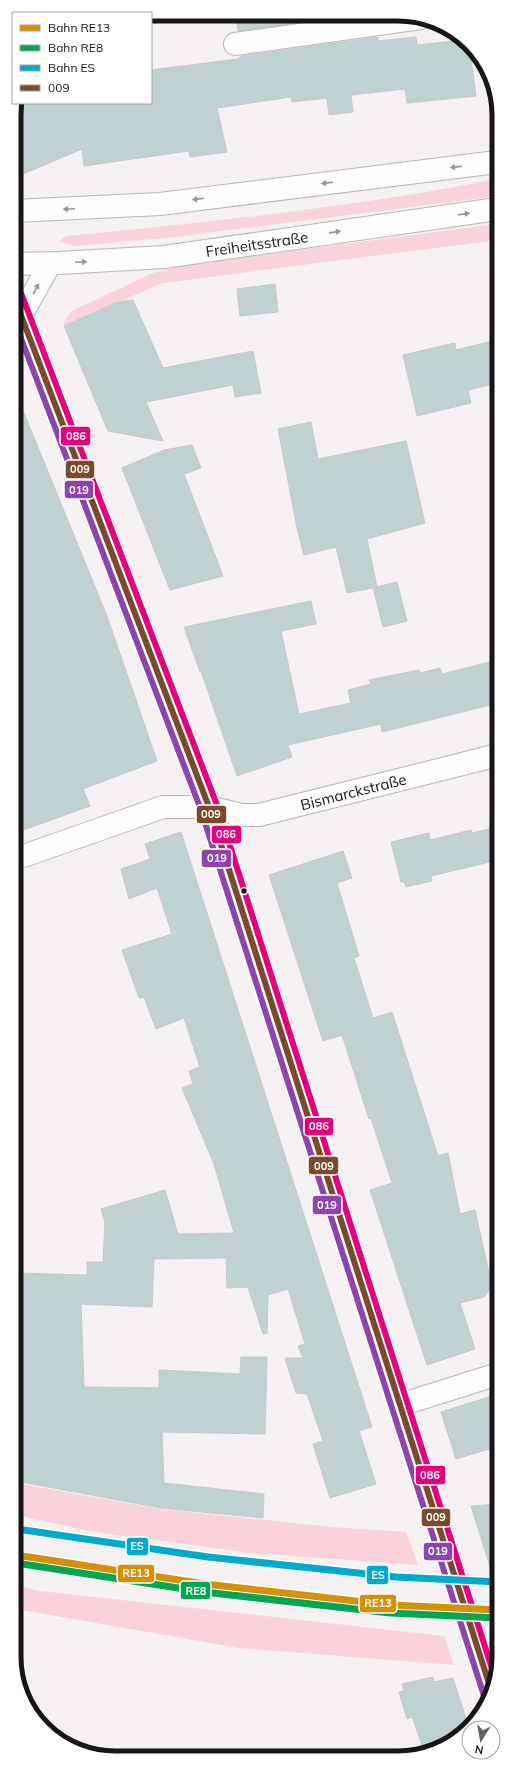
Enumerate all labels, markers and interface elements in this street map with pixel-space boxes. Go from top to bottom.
legend [12,12,152,104]
text: Bahn RE13 [48,20,110,35]
text: Bahn RE8 [48,40,103,55]
text: Bahn ES [48,60,95,75]
text: 009 [48,80,70,95]
one-way arrow [450,164,462,170]
one-way arrow [321,180,333,186]
one-way arrow [192,196,204,202]
one-way arrow [63,205,75,212]
one-way arrow [458,211,470,217]
street label: Freiheitsstraße [204,227,309,260]
one-way arrow [329,229,341,235]
one-way arrow [75,259,87,266]
one-way arrow [33,283,39,295]
line badge: 086 [60,426,91,446]
text: 086 [66,429,86,443]
line badge: 009 [65,460,95,479]
text: 009 [70,462,90,476]
line badge: 019 [64,480,94,499]
text: 019 [69,483,89,497]
street label: Bismarckstraße [298,769,408,814]
line badge: 009 [196,805,227,824]
text: 009 [201,807,221,821]
line badge: 086 [211,825,242,844]
text: 086 [216,827,236,841]
line badge: 019 [201,849,232,868]
text: 019 [207,851,227,865]
unlabelled marker [239,886,249,896]
line badge: 086 [304,1117,334,1136]
text: 086 [309,1119,329,1133]
line badge: 009 [308,1156,339,1175]
text: 009 [314,1159,334,1173]
line badge: 019 [312,1195,342,1215]
text: 019 [317,1198,337,1212]
line badge: 086 [415,1465,446,1485]
text: 086 [420,1468,440,1482]
line badge: 009 [421,1508,451,1527]
text: 009 [426,1510,446,1524]
line badge: ES [126,1537,149,1556]
text: ES [130,1539,144,1553]
line badge: 019 [423,1542,453,1561]
text: 019 [428,1544,448,1558]
line badge: RE13 [117,1564,155,1583]
line badge: ES [366,1565,389,1585]
text: RE13 [122,1566,150,1580]
text: ES [371,1568,385,1582]
line badge: RE8 [180,1581,211,1600]
text: RE8 [186,1584,207,1598]
line badge: RE13 [359,1594,397,1613]
text: RE13 [364,1596,392,1610]
north arrow [461,1720,501,1760]
text: N [474,1742,485,1757]

